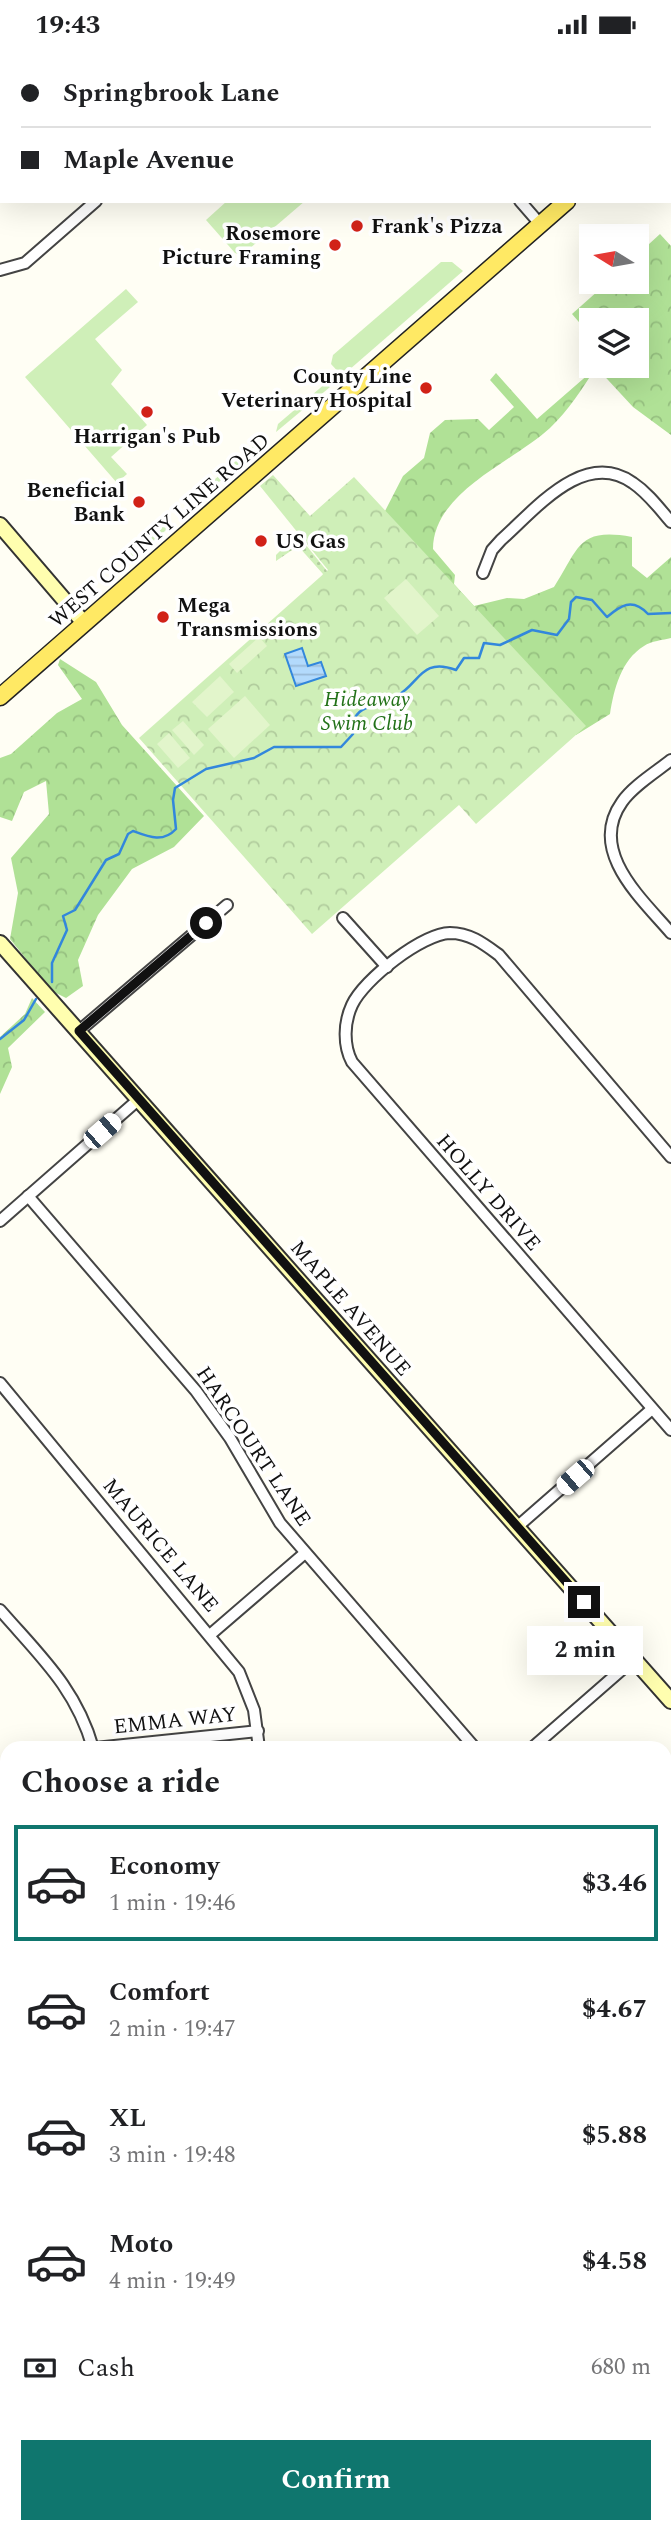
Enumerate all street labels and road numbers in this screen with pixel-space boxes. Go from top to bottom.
street label: WEST COUNTY LINE ROAD [42,425,277,636]
street label: HOLLY DRIVE [428,1127,548,1259]
street label: MAPLE AVENUE [282,1233,419,1384]
street label: HARCOURT LANE [187,1360,319,1533]
street label: MAURICE LANE [94,1471,226,1620]
street label: EMMA WAY [112,1699,238,1743]

